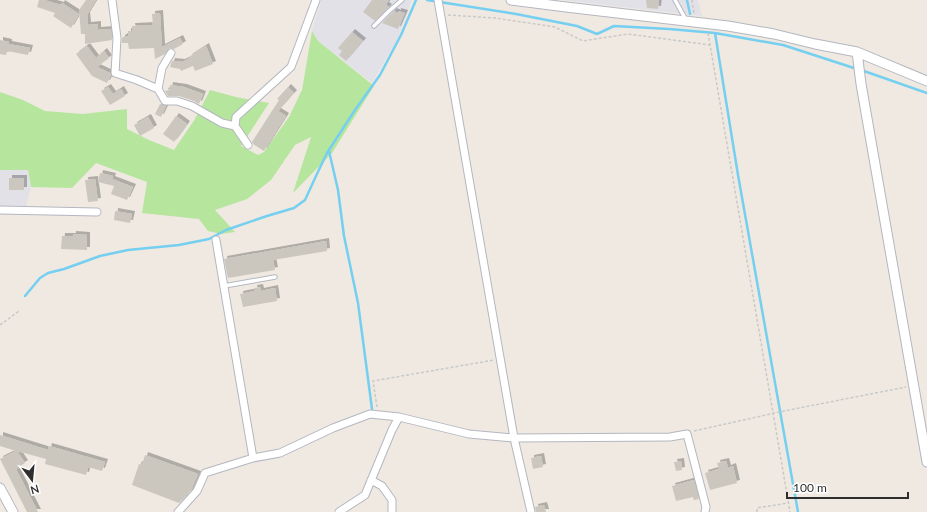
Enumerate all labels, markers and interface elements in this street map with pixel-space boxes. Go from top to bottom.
north arrow [12,460,52,500]
scale bar [787,474,908,500]
text: 100 m [793,480,827,495]
text: N [29,483,41,498]

